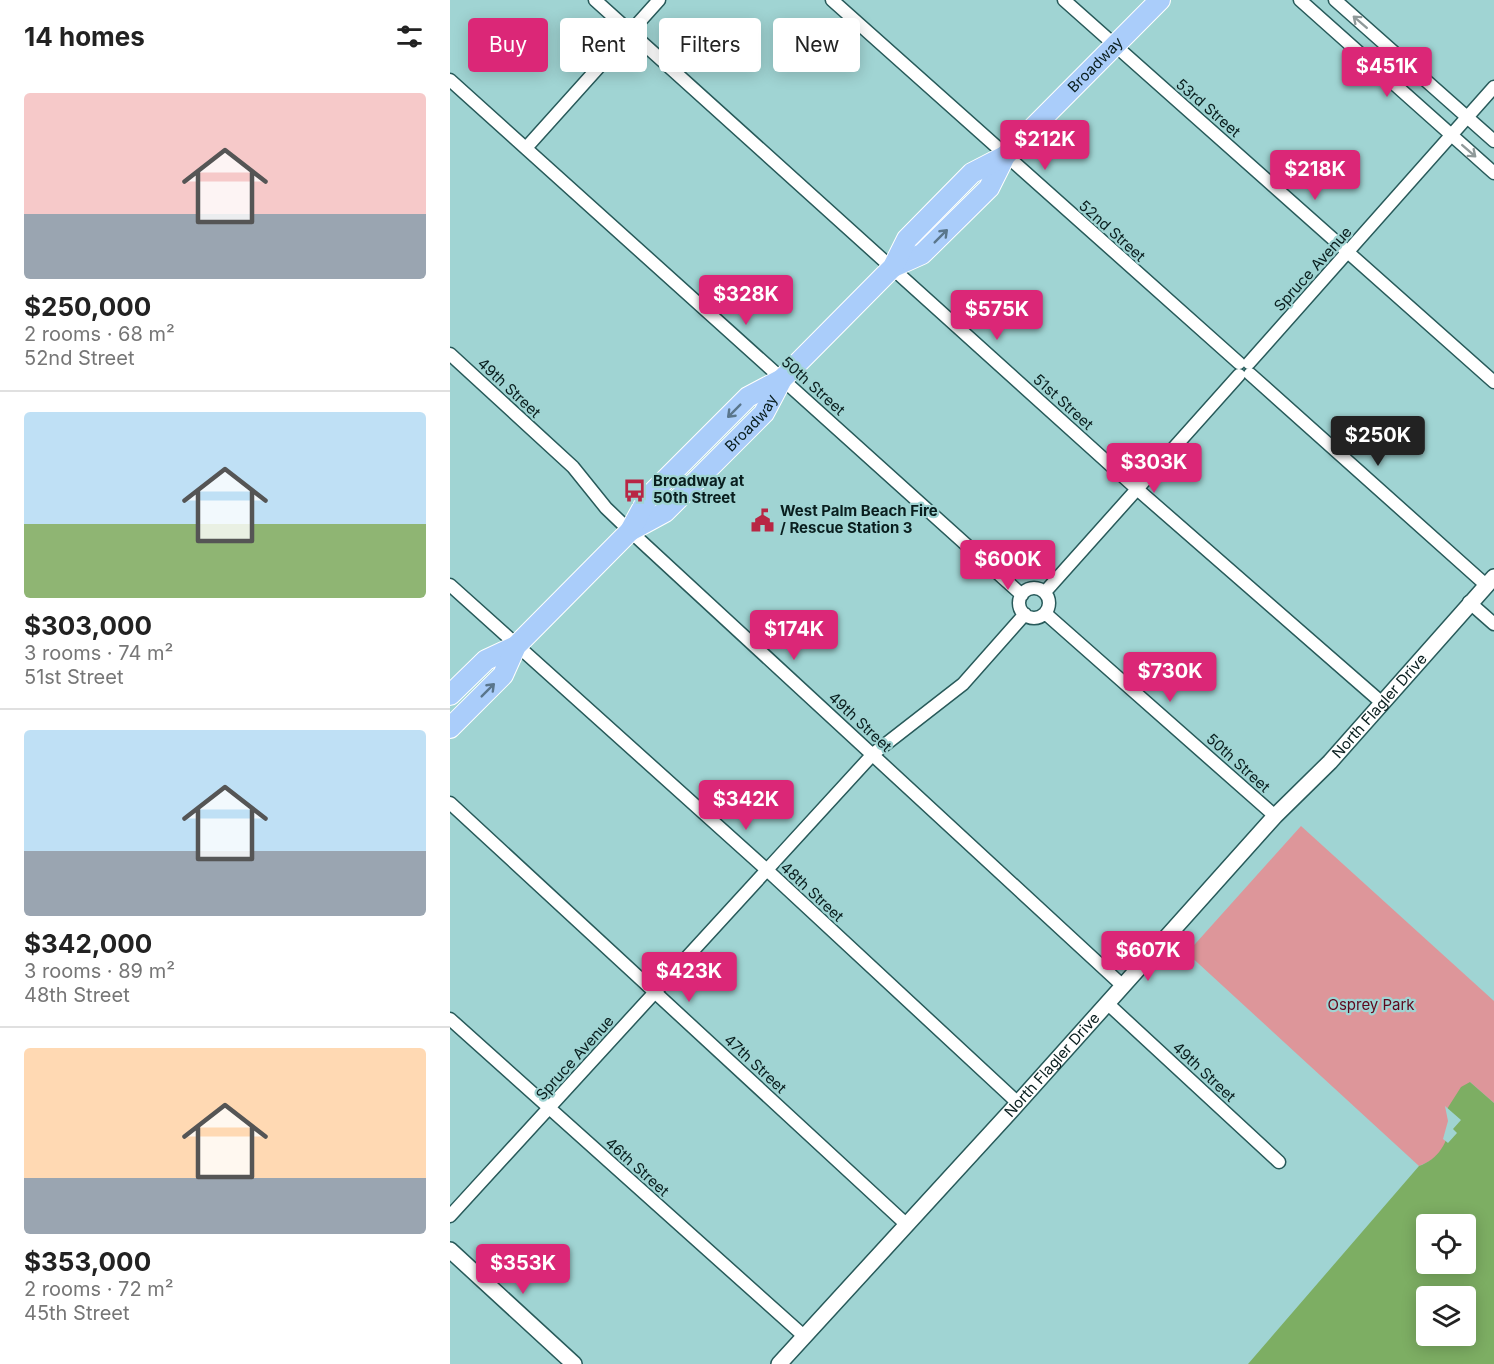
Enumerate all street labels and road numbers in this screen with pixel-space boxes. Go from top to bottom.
street label: Broadway [1063,32,1127,96]
street label: 53rd Street [1172,74,1245,141]
street label: 52nd Street [1075,196,1150,265]
street label: Spruce Avenue [1270,222,1356,315]
street label: 50th Street [778,352,849,419]
street label: 49th Street [474,354,545,422]
street label: 51st Street [1029,370,1097,434]
street label: Broadway [721,390,781,456]
street label: North Flagler Drive [1328,649,1431,762]
street label: 49th Street [825,688,896,756]
street label: 50th Street [1203,729,1274,796]
street label: 48th Street [777,858,848,926]
street label: North Flagler Drive [1000,1008,1103,1121]
street label: Spruce Avenue [532,1011,618,1104]
street label: 47th Street [720,1030,791,1097]
street label: 49th Street [1169,1038,1240,1106]
street label: 46th Street [602,1133,673,1200]

